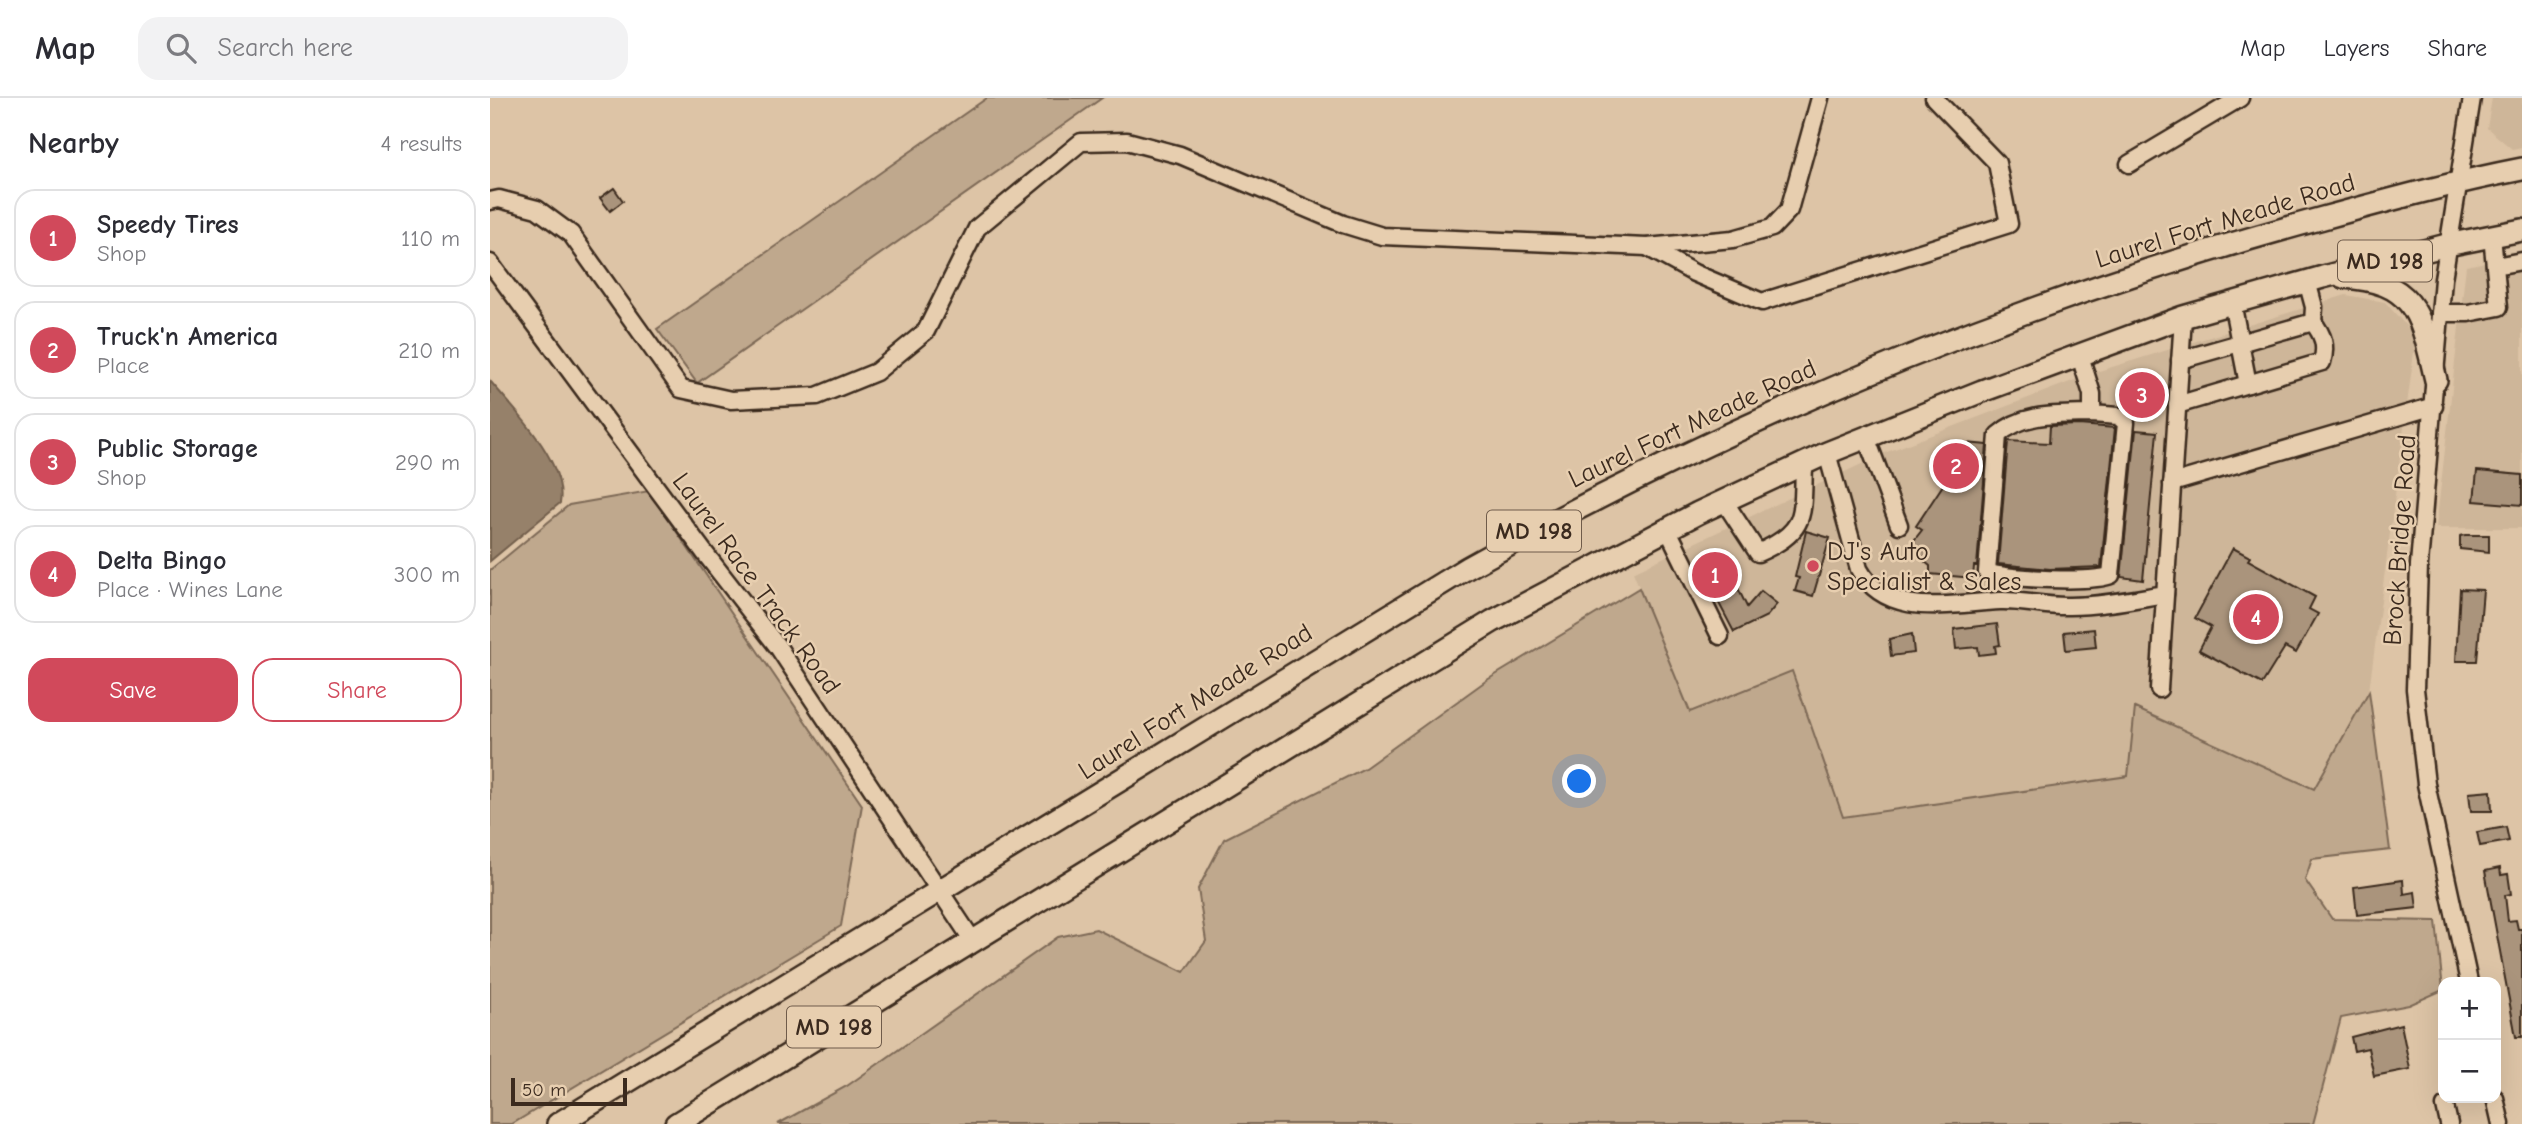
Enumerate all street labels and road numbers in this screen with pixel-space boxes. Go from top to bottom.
street label: Laurel Fort Meade Road [2092,167,2359,275]
road number: MD 198 [2338,240,2432,281]
street label: Laurel Fort Meade Road [1564,353,1821,495]
street label: Brock Bridge Road [2378,434,2422,647]
street label: Laurel Race Track Road [666,467,847,700]
road number: MD 198 [1487,510,1581,551]
street label: Laurel Fort Meade Road [1073,618,1318,786]
road number: MD 198 [787,1007,881,1048]

